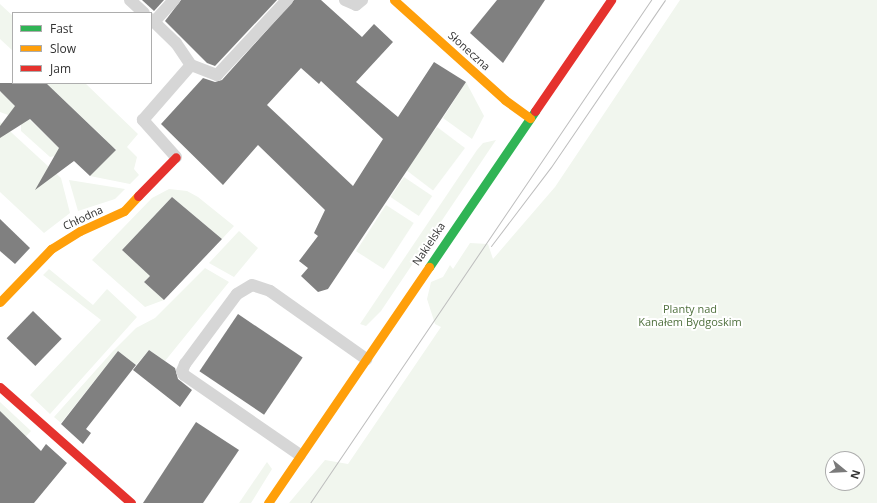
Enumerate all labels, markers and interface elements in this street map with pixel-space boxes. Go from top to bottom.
legend [12,12,152,84]
text: Fast [50,20,73,37]
street label: Słoneczna [445,29,493,73]
text: Slow [50,40,76,57]
text: Jam [50,60,71,77]
street label: Chłodna [61,203,105,233]
street label: Nakielska [410,220,448,268]
park label: Planty nad Kanałem Bydgoskim [638,303,742,329]
north arrow [825,451,865,491]
text: N [847,468,864,481]

